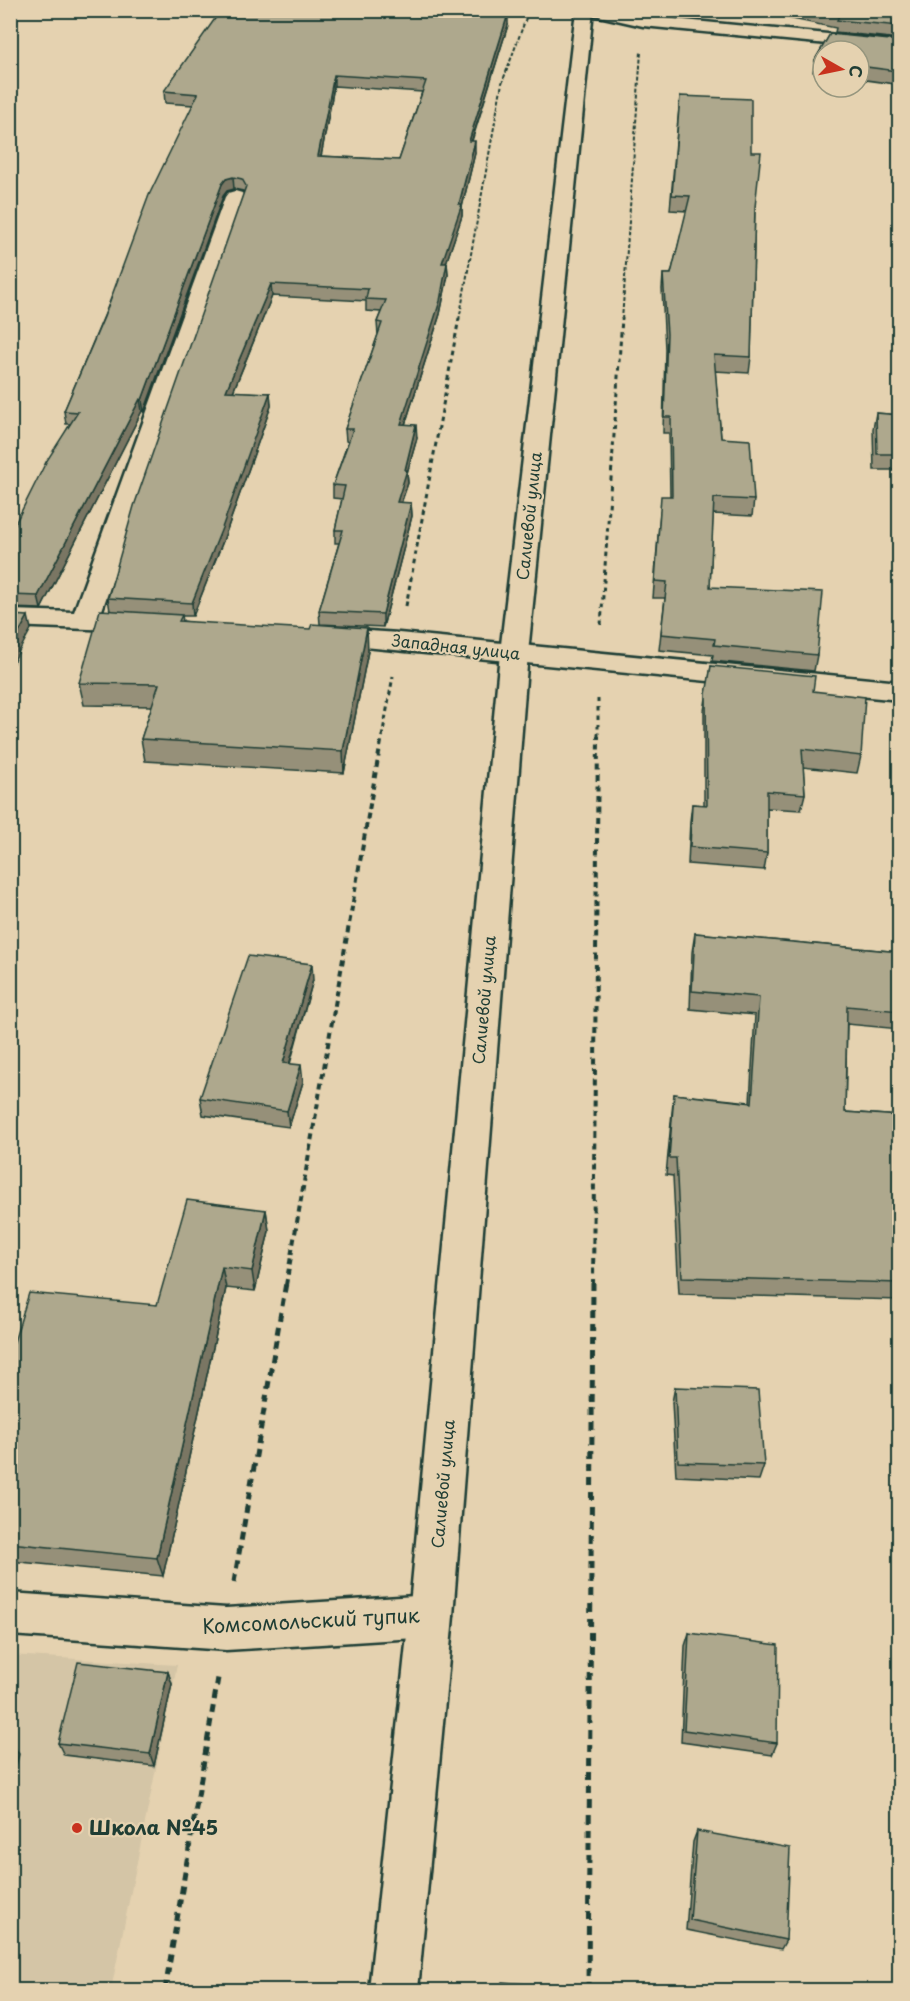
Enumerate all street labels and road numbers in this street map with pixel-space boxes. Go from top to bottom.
street label: Салиевой улица [509,450,547,581]
street label: Западная улица [391,627,521,665]
street label: Салиевой улица [465,935,501,1065]
street label: Салиевой улица [424,1419,460,1549]
street label: Комсомольский тупик [202,1599,420,1641]

